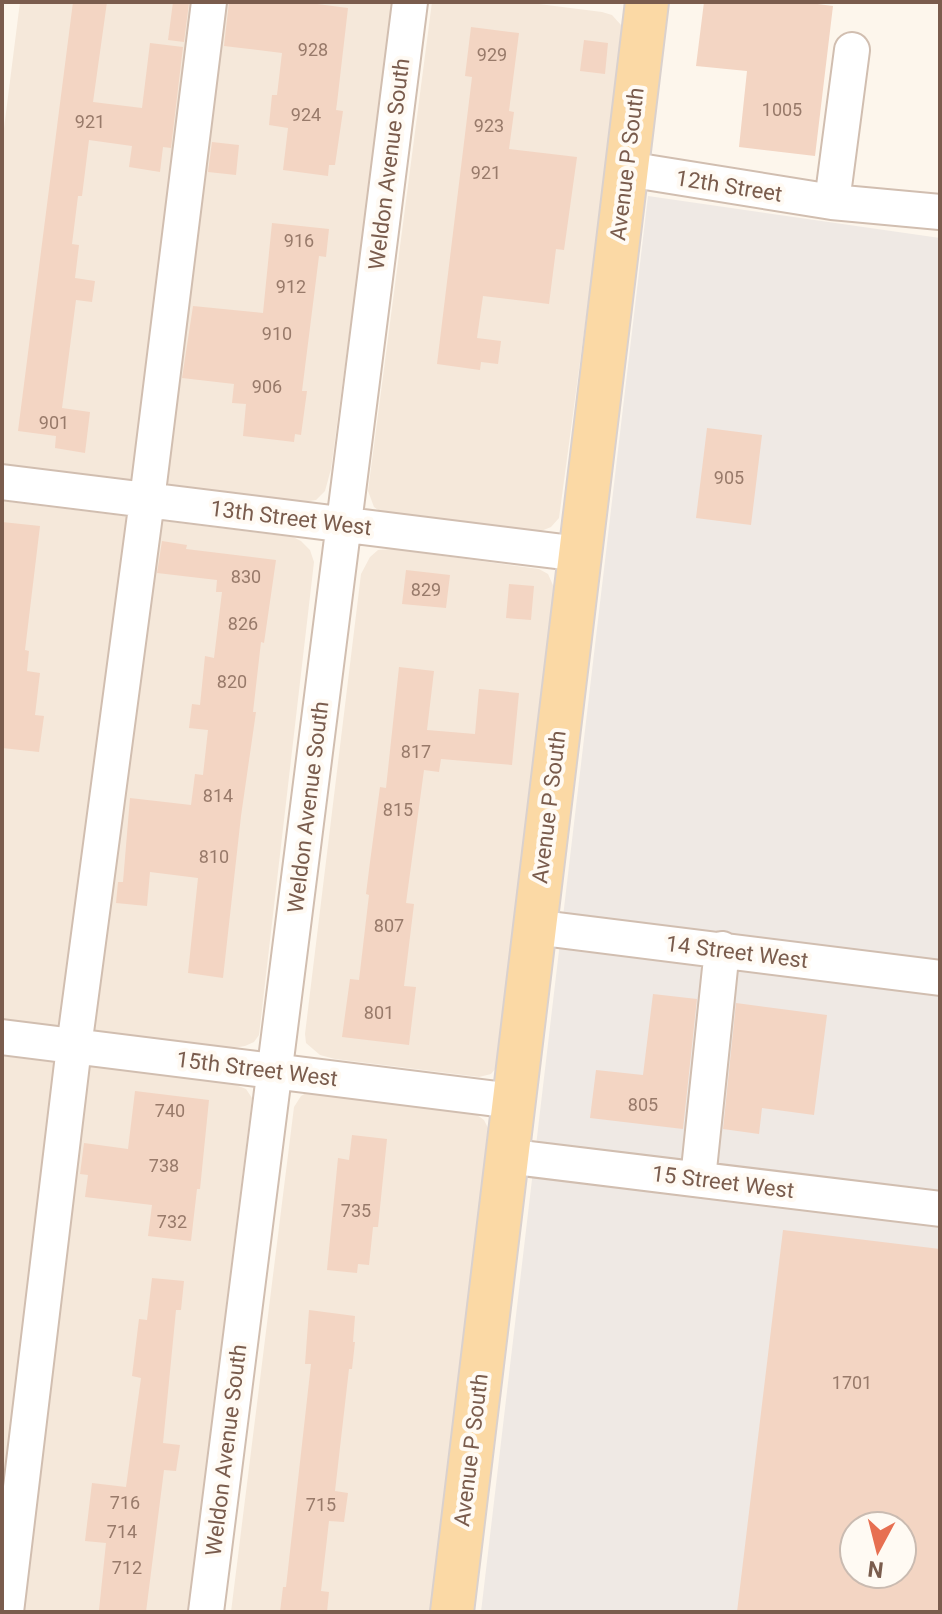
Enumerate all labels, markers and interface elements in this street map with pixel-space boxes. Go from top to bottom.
house number: 928 [298,39,328,60]
house number: 929 [477,44,507,65]
street label: Weldon Avenue South [364,57,414,271]
street label: Avenue P South [605,86,649,242]
house number: 1005 [762,99,802,120]
house number: 924 [291,104,321,125]
house number: 921 [75,111,105,132]
house number: 923 [474,115,504,136]
house number: 921 [471,162,501,183]
street label: 12th Street [674,165,784,207]
house number: 916 [284,230,314,251]
house number: 912 [276,276,306,297]
house number: 910 [262,323,292,344]
house number: 906 [252,376,282,397]
house number: 901 [39,412,69,433]
house number: 905 [714,467,744,488]
street label: 13th Street West [209,496,373,540]
house number: 830 [231,566,261,587]
house number: 829 [411,579,441,600]
house number: 826 [228,613,258,634]
house number: 820 [217,671,247,692]
street label: Weldon Avenue South [283,700,333,914]
street label: Avenue P South [527,729,571,885]
house number: 817 [401,741,431,762]
house number: 814 [203,785,233,806]
house number: 815 [383,799,413,820]
house number: 810 [199,846,229,867]
house number: 807 [374,915,404,936]
street label: 14 Street West [664,931,810,973]
house number: 801 [364,1002,394,1023]
street label: 15th Street West [175,1047,339,1091]
house number: 805 [628,1094,658,1115]
house number: 740 [155,1100,185,1121]
house number: 738 [149,1155,179,1176]
street label: 15 Street West [650,1161,796,1203]
house number: 735 [341,1200,371,1221]
house number: 732 [157,1211,187,1232]
street label: Weldon Avenue South [201,1343,251,1557]
street label: Avenue P South [449,1372,493,1528]
house number: 1701 [832,1372,872,1393]
house number: 716 [110,1492,140,1513]
house number: 715 [306,1494,336,1515]
north arrow [838,1510,918,1590]
house number: 714 [107,1521,137,1542]
text: N [866,1556,885,1583]
house number: 712 [112,1557,142,1578]

